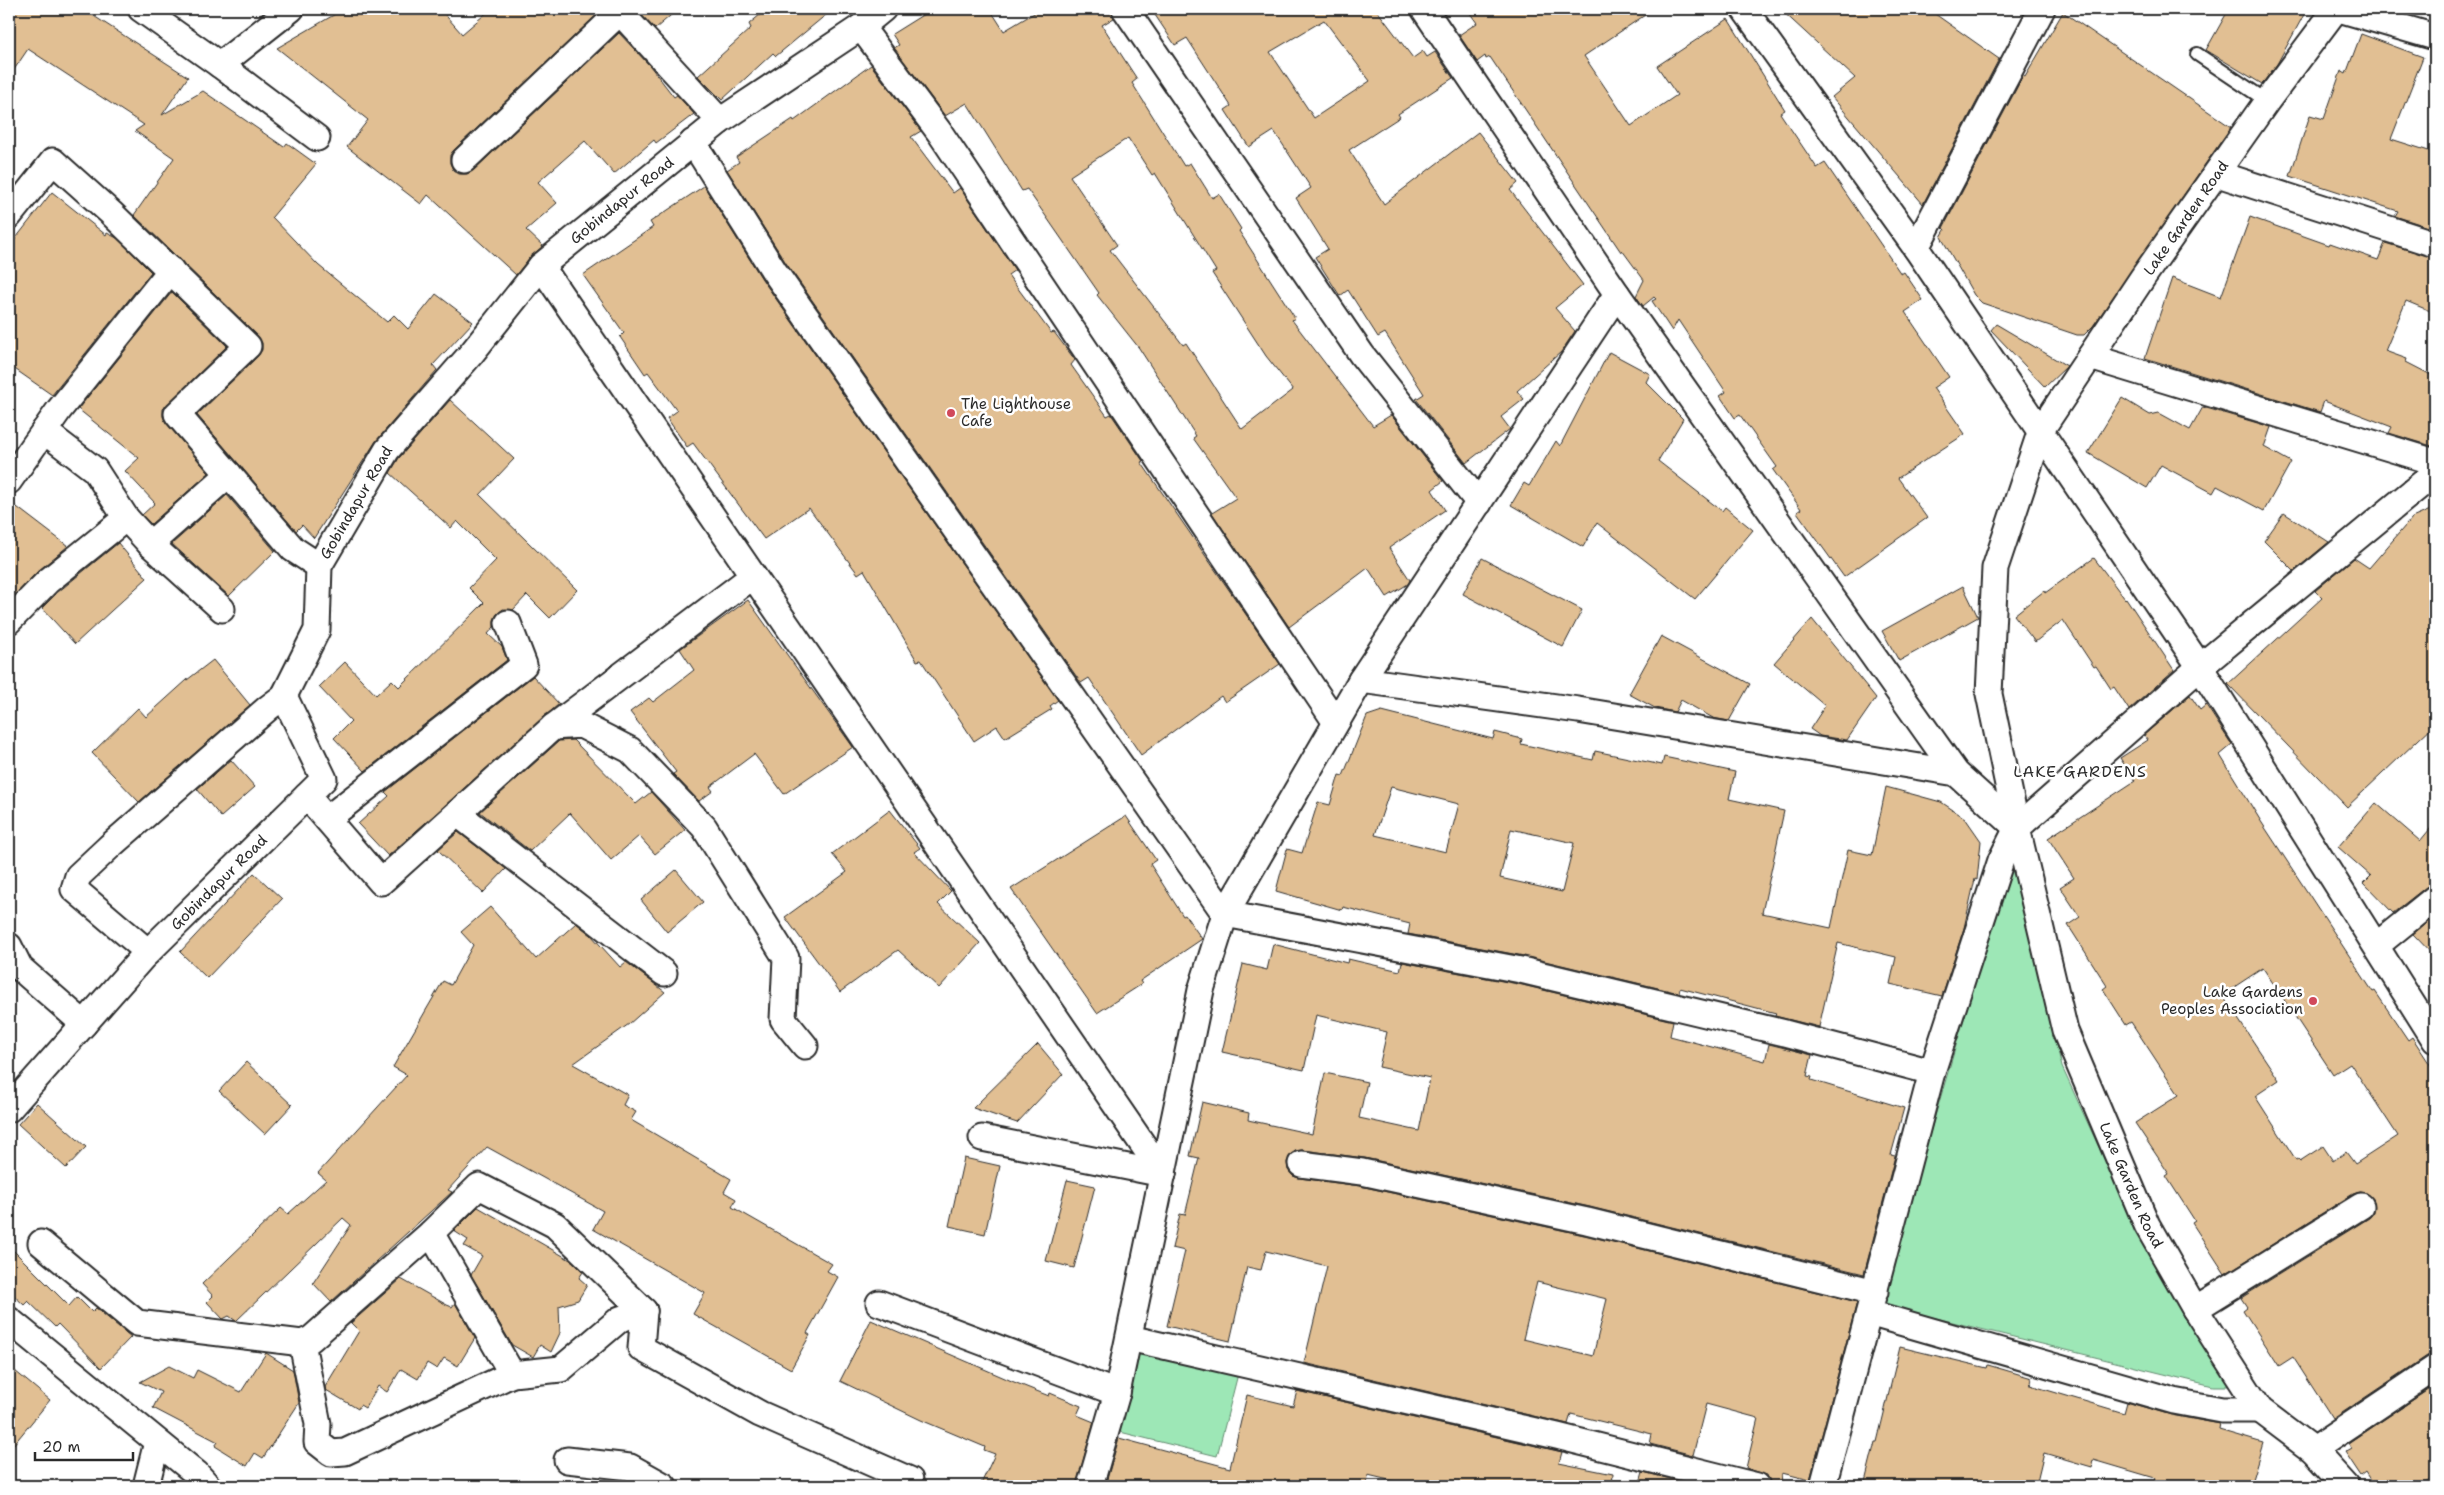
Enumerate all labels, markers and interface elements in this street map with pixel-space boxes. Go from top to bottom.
street label: Gobindapur Road [566,152,678,249]
street label: Lake Garden Road [2139,156,2233,279]
place label: The Lighthouse Cafe [961,394,1071,431]
marker: The Lighthouse Cafe [945,407,957,419]
street label: Gobindapur Road [315,442,397,563]
district label: LAKE GARDENS [2013,761,2147,782]
street label: Gobindapur Road [166,830,272,934]
place label: Lake Gardens Peoples Association [2161,982,2303,1019]
marker: Lake Gardens Peoples Association [2307,995,2319,1007]
street label: Lake Garden Road [2095,1119,2168,1252]
scale bar [35,1430,132,1462]
text: 20 m [42,1437,81,1457]

